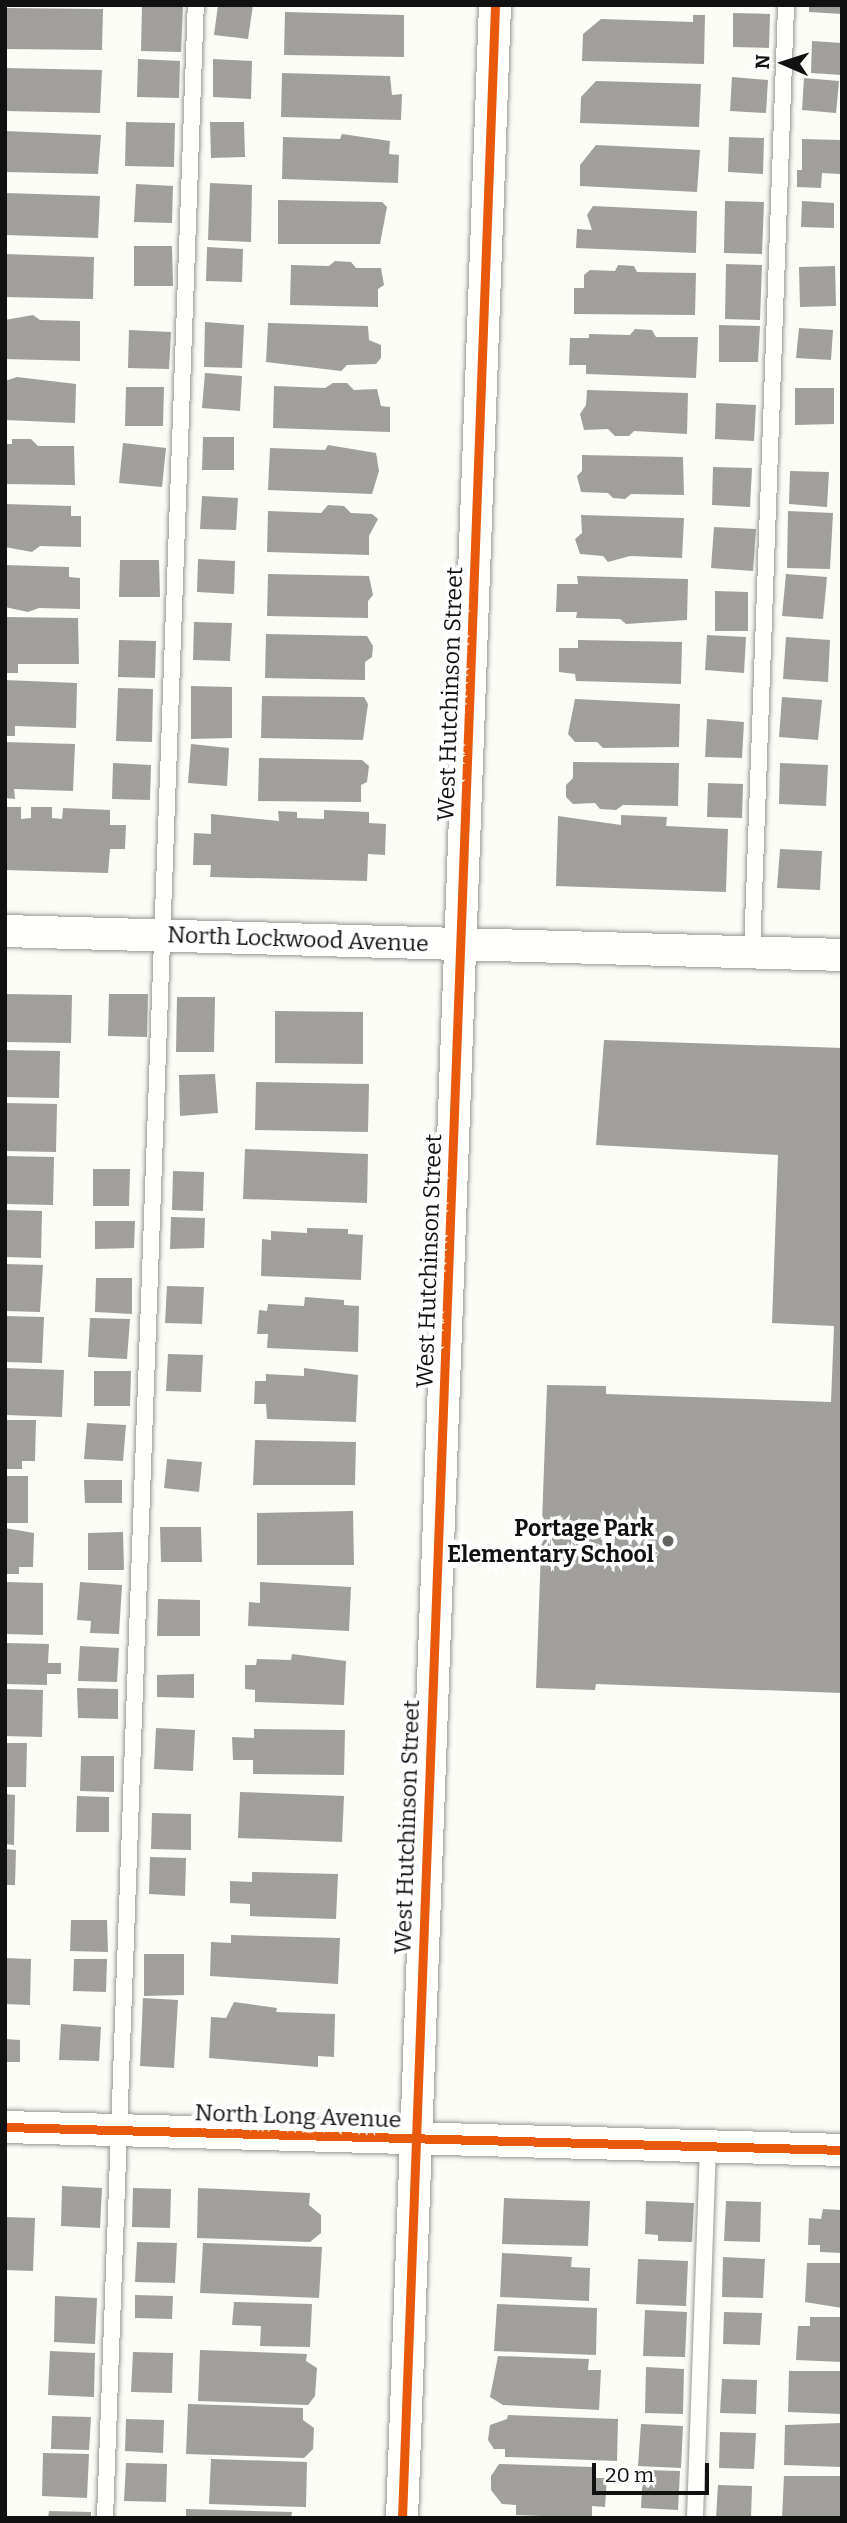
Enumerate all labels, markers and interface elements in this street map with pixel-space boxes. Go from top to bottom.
north arrow [749,28,819,98]
text: N [751,54,774,70]
street label: West Hutchinson Street [432,566,468,822]
street label: North Lockwood Avenue [167,921,429,957]
street label: West Hutchinson Street [411,1133,447,1389]
place label: Portage Park Elementary School [447,1514,654,1568]
marker: Portage Park Elementary School [660,1533,676,1549]
street label: West Hutchinson Street [389,1699,425,1955]
street label: North Long Avenue [194,2099,402,2133]
scale bar [595,2450,712,2494]
text: 20 m [605,2462,654,2488]

